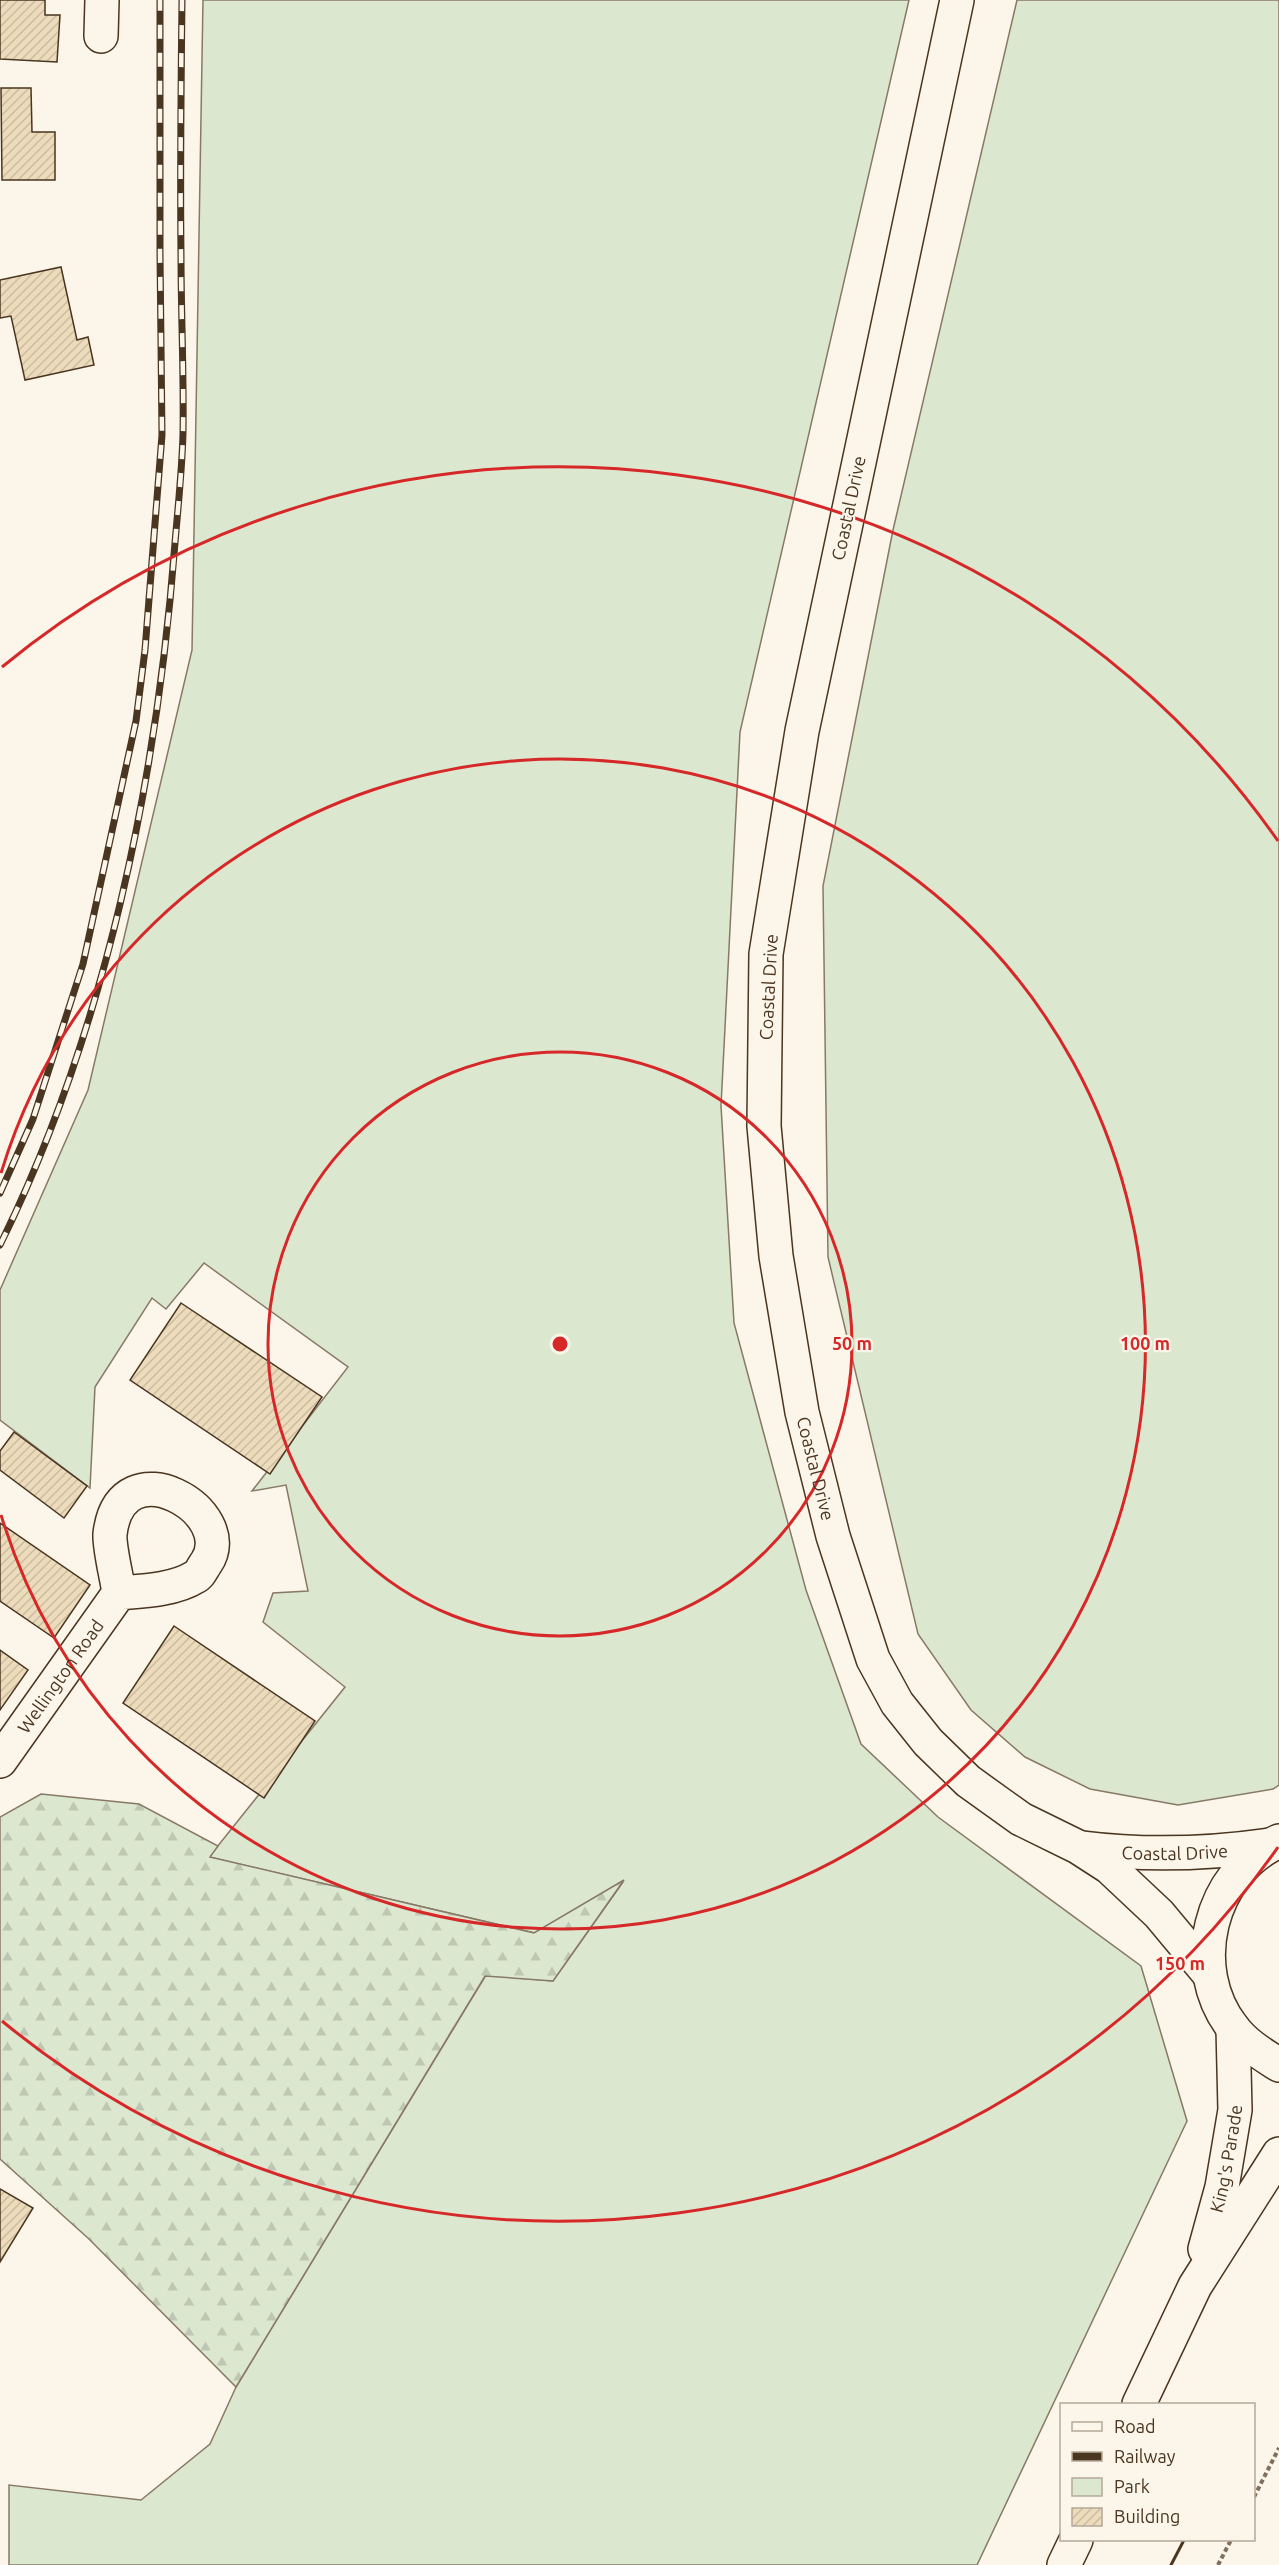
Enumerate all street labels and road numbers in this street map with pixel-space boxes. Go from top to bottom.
street label: Coastal Drive [827,454,869,562]
street label: Coastal Drive [755,933,781,1041]
street label: Coastal Drive [794,1414,839,1522]
street label: Wellington Road [13,1616,107,1737]
street label: Coastal Drive [1121,1840,1229,1863]
street label: King's Parade [1206,2105,1245,2215]

